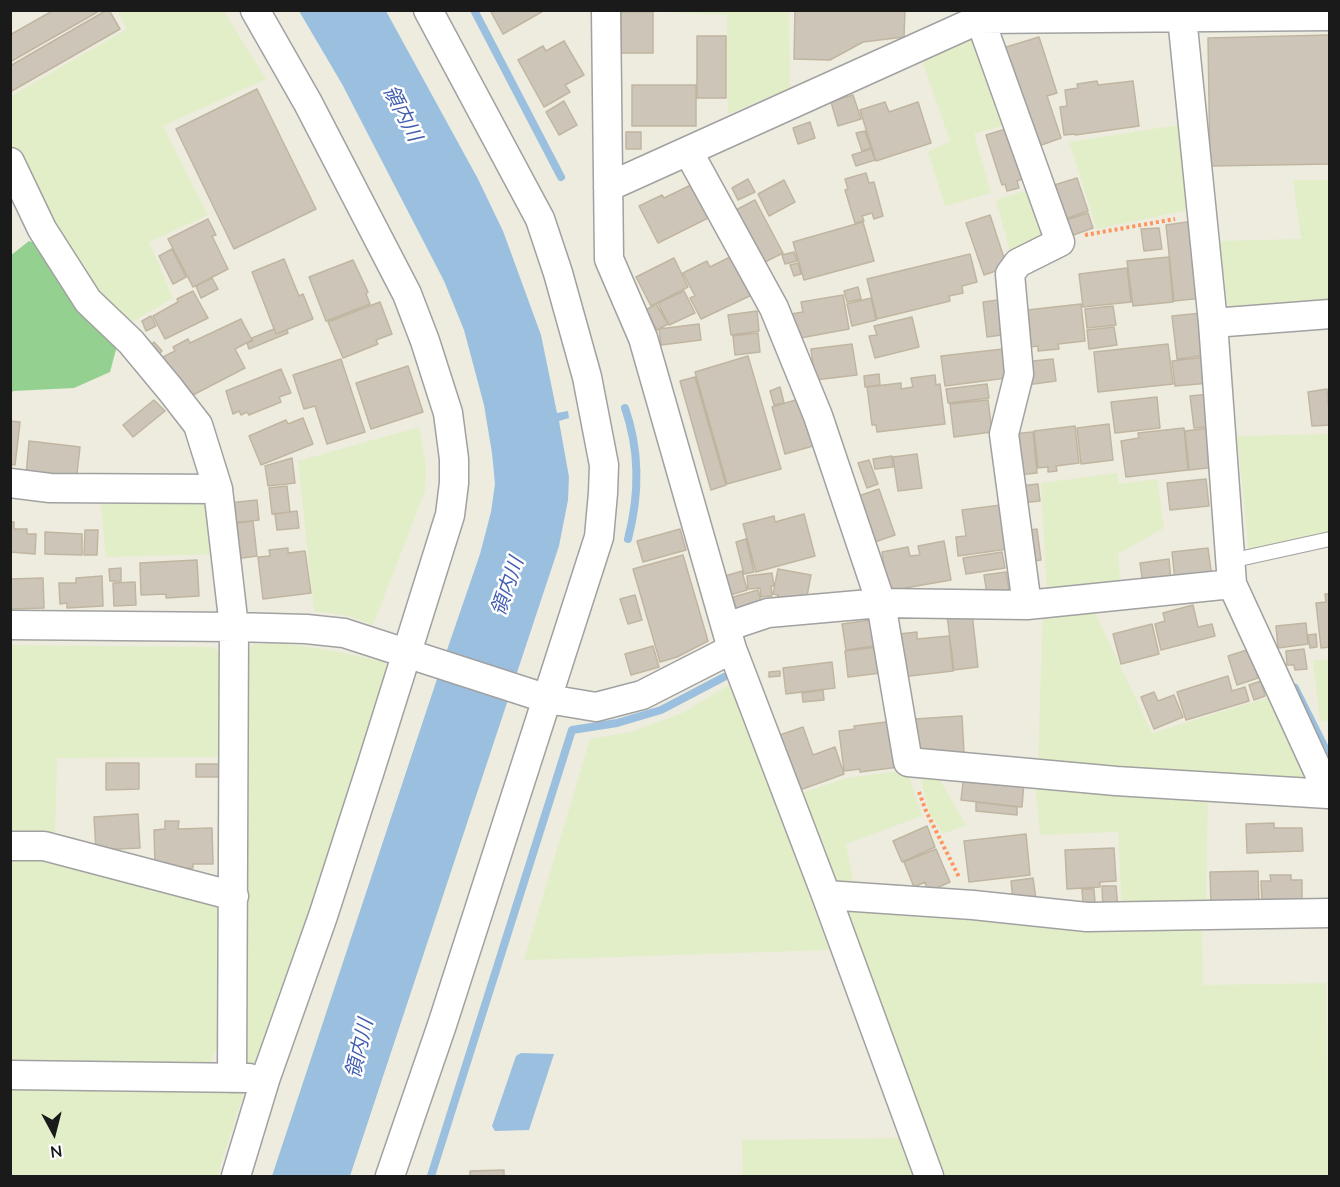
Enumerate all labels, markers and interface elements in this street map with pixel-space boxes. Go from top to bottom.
water label: 領内川 [377,82,425,146]
water label: 領内川 [488,555,530,619]
water label: 領内川 [343,1017,379,1081]
north arrow [24,1103,84,1163]
text: N [49,1139,63,1163]

